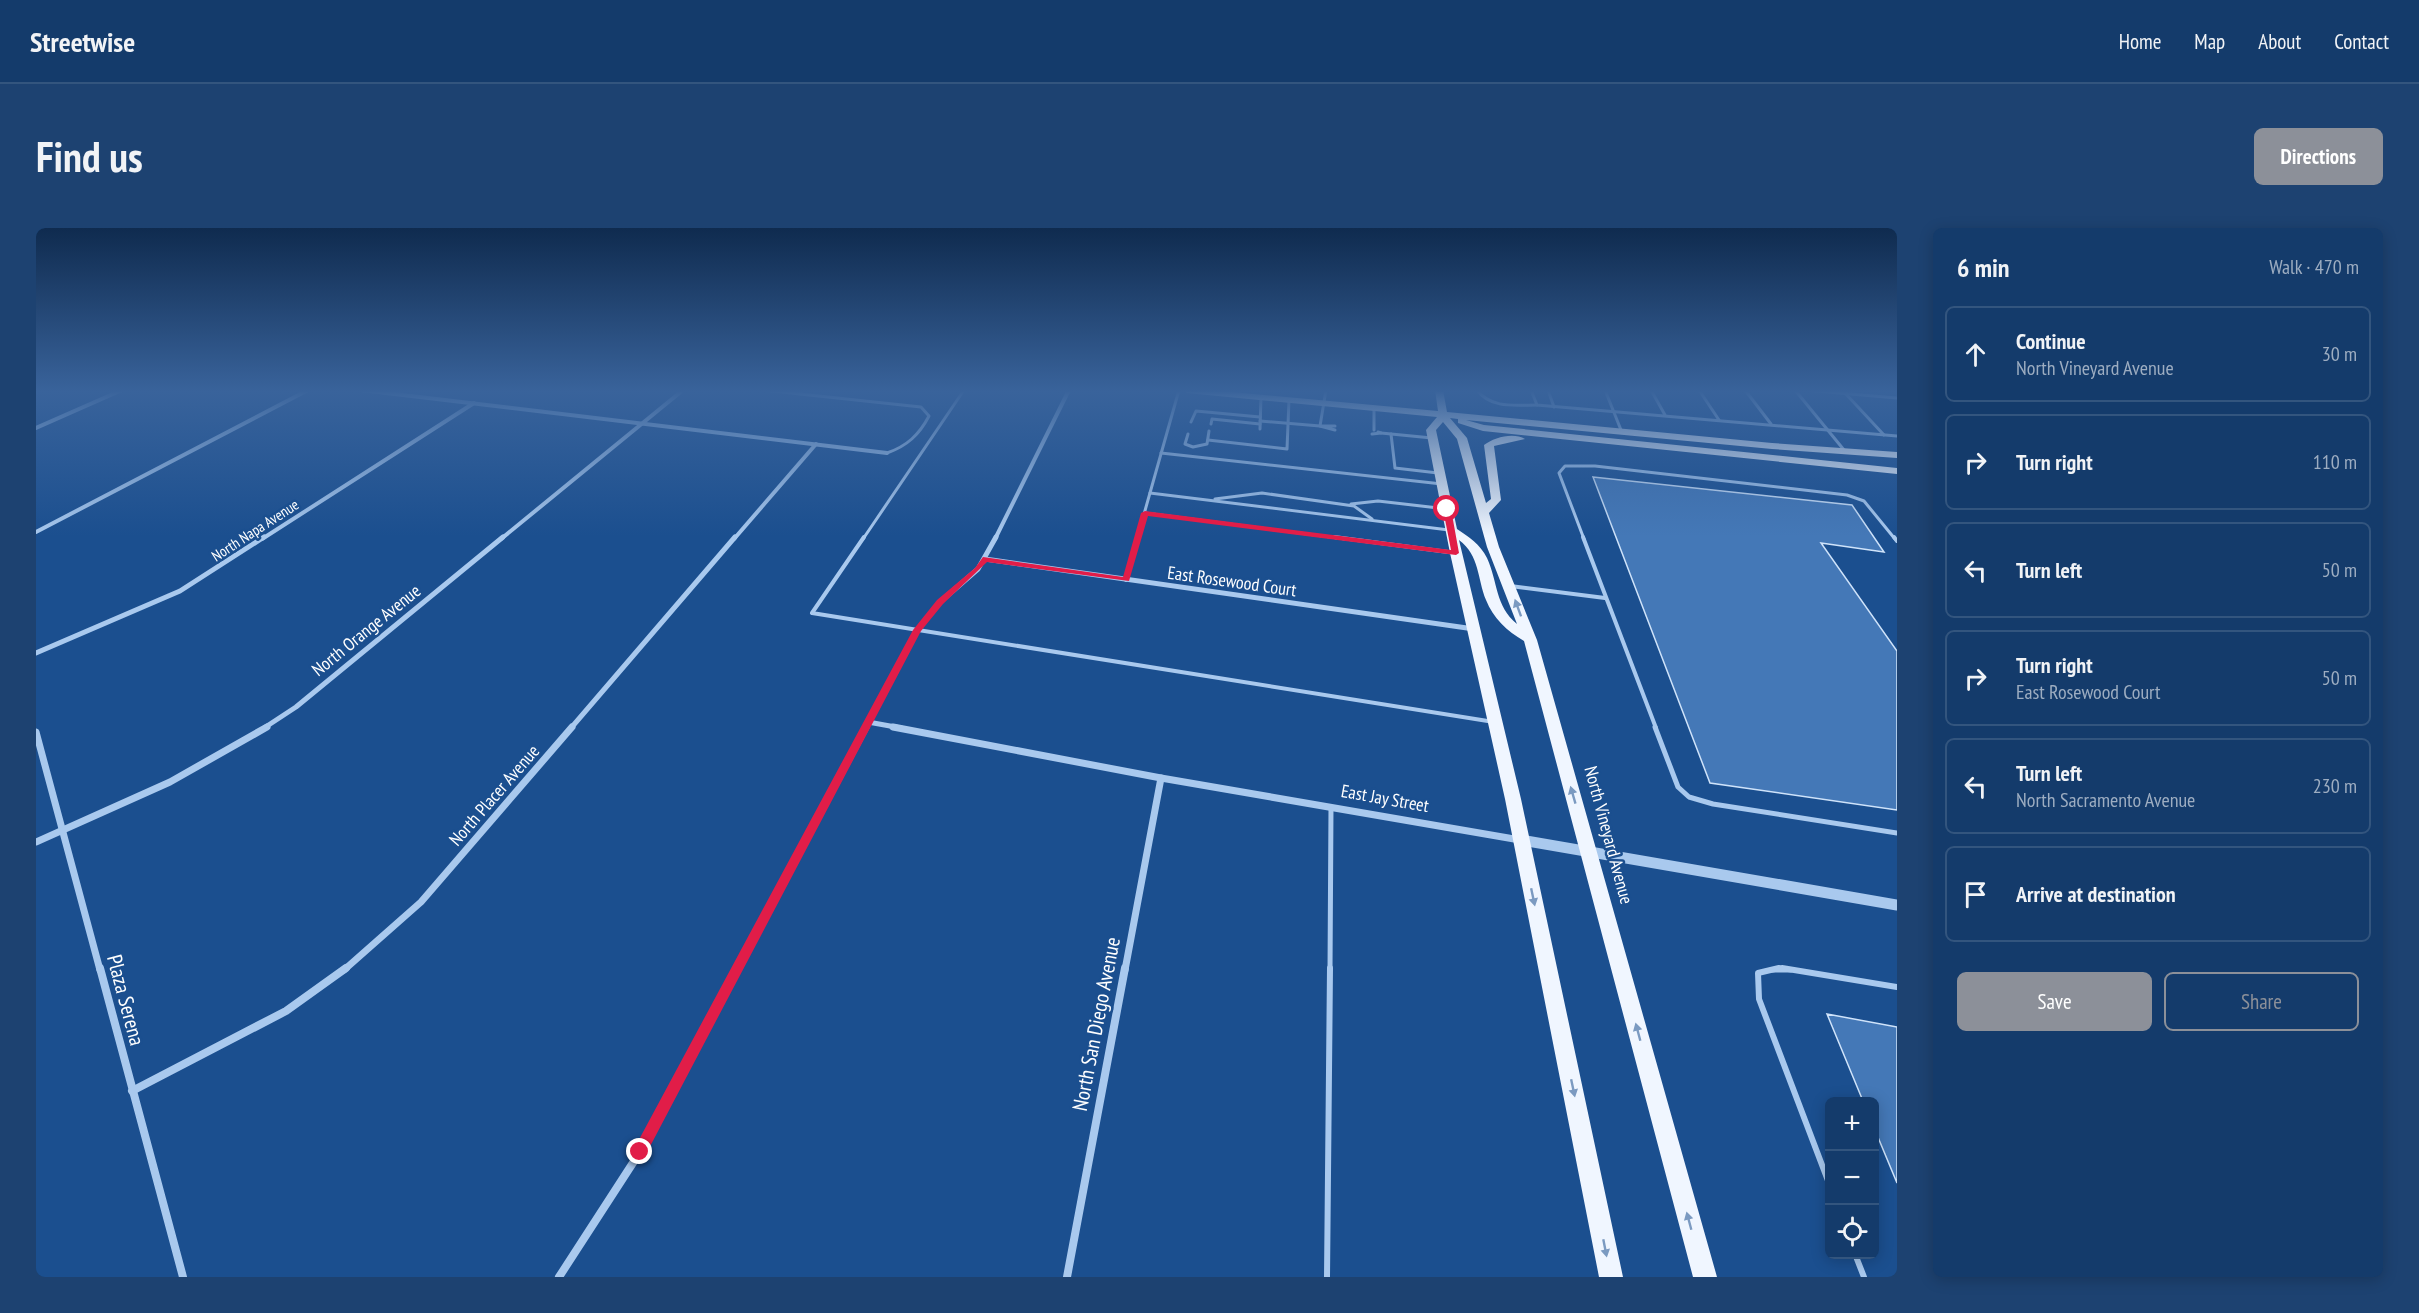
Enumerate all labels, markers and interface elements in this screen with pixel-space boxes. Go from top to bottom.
text: Streetwise [30,23,135,60]
text: Home [2119,28,2161,55]
text: Map [2194,28,2225,55]
text: About [2258,28,2301,55]
text: Contact [2334,28,2389,55]
button: Directions [2254,128,2383,185]
text: Find us [36,129,143,184]
text: 6 min [1957,251,2010,284]
text: Walk · 470 m [2269,254,2359,280]
text: Continue [2016,327,2086,355]
icon: ahead [1959,338,1992,371]
text: 30 m [2322,341,2357,367]
text: North Vineyard Avenue [2016,355,2174,381]
icon: right [1959,446,1992,479]
text: Turn right [2016,448,2093,476]
text: 110 m [2313,449,2357,475]
street label: North Napa Avenue [208,495,302,565]
route start [1433,495,1459,521]
icon: left [1959,554,1992,587]
text: Turn left [2016,556,2082,584]
text: 50 m [2322,557,2357,583]
street label: East Rosewood Court [1166,561,1298,601]
street label: North Orange Avenue [307,579,425,681]
one-way arrow [1513,599,1523,617]
text: Turn right [2016,651,2093,679]
icon: right [1959,662,1992,695]
text: 50 m [2322,665,2357,691]
text: East Rosewood Court [2016,679,2161,705]
street label: North Placer Avenue [444,740,544,850]
text: Turn left [2016,759,2082,787]
street label: North Vineyard Avenue [1580,763,1638,907]
icon: left [1959,770,1992,803]
text: 230 m [2313,773,2357,799]
street label: East Jay Street [1339,779,1431,817]
one-way arrow [1568,786,1578,804]
text: North Sacramento Avenue [2016,787,2195,813]
icon: arrive [1959,878,1992,911]
text: Arrive at destination [2016,880,2176,908]
one-way arrow [1529,888,1538,907]
street label: North San Diego Avenue [1066,935,1126,1113]
street label: Plaza Serena [101,952,151,1048]
button: Save [1957,972,2152,1031]
button: Share [2164,972,2359,1031]
one-way arrow [1633,1023,1642,1041]
one-way arrow [1568,1079,1578,1097]
map controls [1825,1097,1879,1259]
button: + [1825,1097,1879,1151]
route end [626,1138,652,1164]
button: − [1825,1151,1879,1205]
button: locate [1825,1205,1879,1259]
one-way arrow [1684,1211,1693,1229]
one-way arrow [1601,1239,1610,1258]

